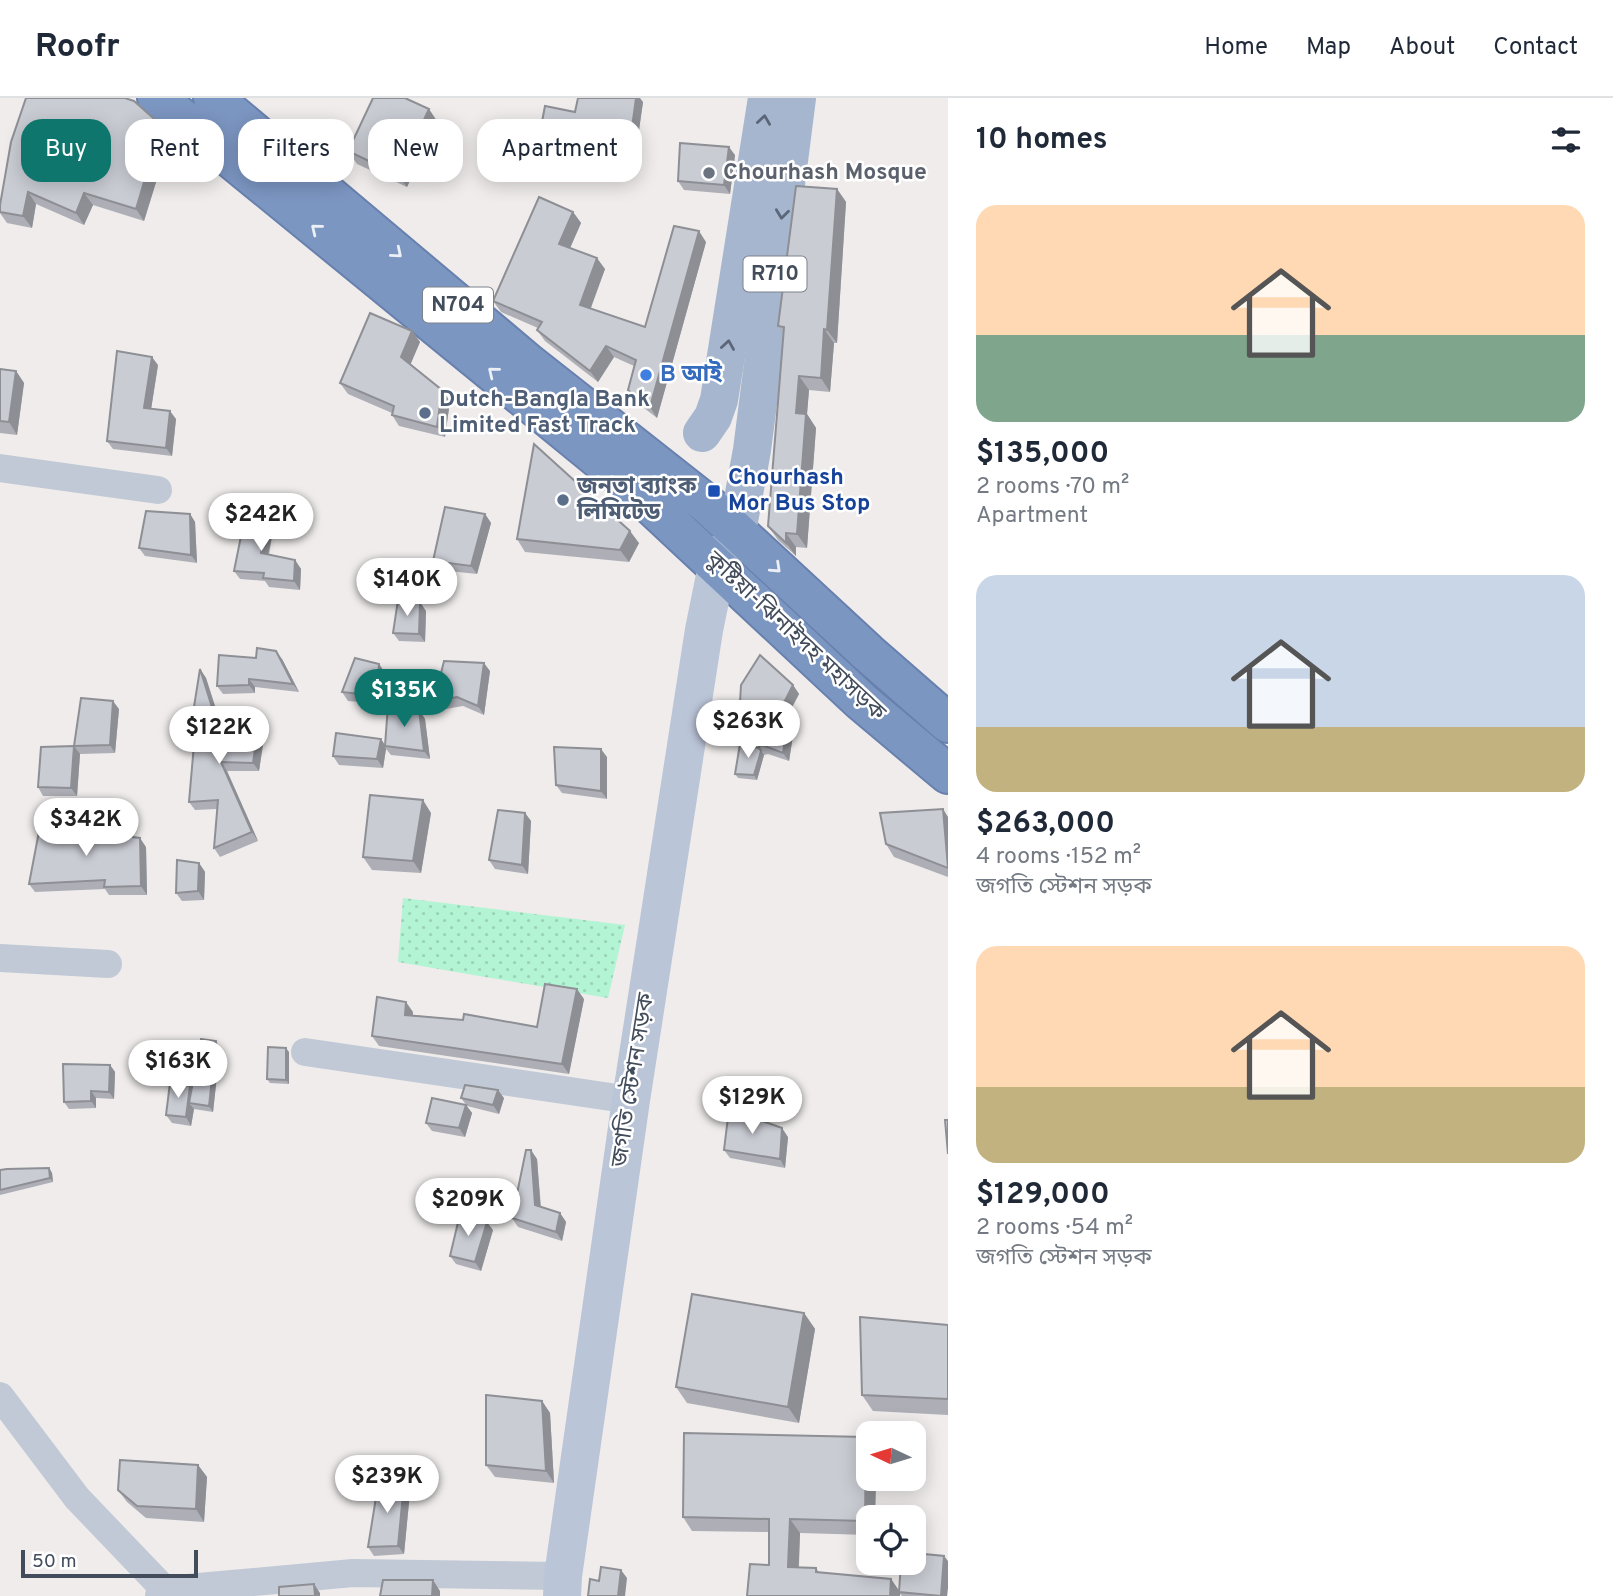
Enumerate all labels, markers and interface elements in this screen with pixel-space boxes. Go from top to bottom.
text: Roofr [35,27,120,69]
text: Home [1204,33,1268,63]
text: Map [1306,33,1351,63]
text: About [1389,33,1455,63]
text: Contact [1493,33,1578,63]
one-way arrow [756,114,771,126]
chip: Buy [21,119,111,182]
chip: Rent [125,119,224,182]
chip: Filters [238,119,354,182]
chip: New [368,119,463,182]
chip: Apartment [477,119,642,182]
icon: filters [1547,121,1585,159]
text: 10 homes [976,122,1107,159]
place label: Chourhash Mosque [723,159,927,188]
marker: Chourhash Mosque [701,165,717,181]
one-way arrow [775,208,790,220]
one-way arrow [312,225,324,238]
one-way arrow [388,245,401,257]
icon: home [1218,250,1344,376]
road number: R710 [744,256,806,292]
road number: N704 [423,288,493,322]
one-way arrow [720,339,735,351]
place label: B আই [660,359,722,390]
marker: B আই [638,367,654,383]
one-way arrow [489,368,502,380]
place label: Dutch-Bangla Bank Limited Fast Track [439,386,650,441]
marker: Dutch-Bangla Bank Limited Fast Track [417,405,433,421]
text: $135,000 [976,436,1109,473]
place label: Chourhash Mor Bus Stop [728,464,870,519]
place label: জনতা ব্যাংক লিমিটেড [576,473,697,528]
text: 2 rooms · 70 m² [976,473,1129,502]
marker: Chourhash Mor Bus Stop [706,483,722,499]
marker: জনতা ব্যাংক লিমিটেড [555,492,571,508]
pin: $242K [212,494,310,553]
text: $242K [224,501,298,530]
text: Apartment [976,502,1088,531]
street label: কুষ্টিয়া-ঝিনাইদহ মহাসড়ক [698,545,891,728]
pin: $140K [358,559,456,618]
one-way arrow [768,560,781,573]
text: $140K [372,566,442,595]
icon: home [1218,621,1344,747]
pin: $135K [355,670,453,729]
text: $135K [370,677,438,706]
pin: $263K [699,700,797,760]
pin: $122K [170,706,268,766]
text: $263K [712,708,784,737]
text: $122K [185,714,253,743]
pin: $342K [37,798,135,858]
text: $342K [50,806,122,835]
text: $263,000 [976,806,1115,843]
text: 4 rooms · 152 m² [976,843,1141,872]
text: জগতি স্টেশন সড়ক [976,873,1152,902]
street label: জগতি স্টেশন সড়ক [606,991,662,1170]
icon: home [1218,992,1344,1118]
pin: $163K [129,1040,227,1100]
text: $163K [144,1048,212,1077]
pin: $129K [703,1076,801,1136]
text: $129K [718,1084,786,1113]
text: $129,000 [976,1177,1110,1214]
pin: $209K [419,1178,517,1238]
text: $209K [431,1186,505,1215]
text: 2 rooms · 54 m² [976,1214,1133,1243]
text: জগতি স্টেশন সড়ক [976,1244,1152,1273]
north arrow [856,1421,926,1491]
map controls [856,1421,926,1575]
pin: $239K [338,1456,436,1515]
text: $239K [351,1463,423,1492]
button: locate [856,1505,926,1575]
scale bar [21,1547,198,1579]
text: 50 m [32,1550,77,1574]

